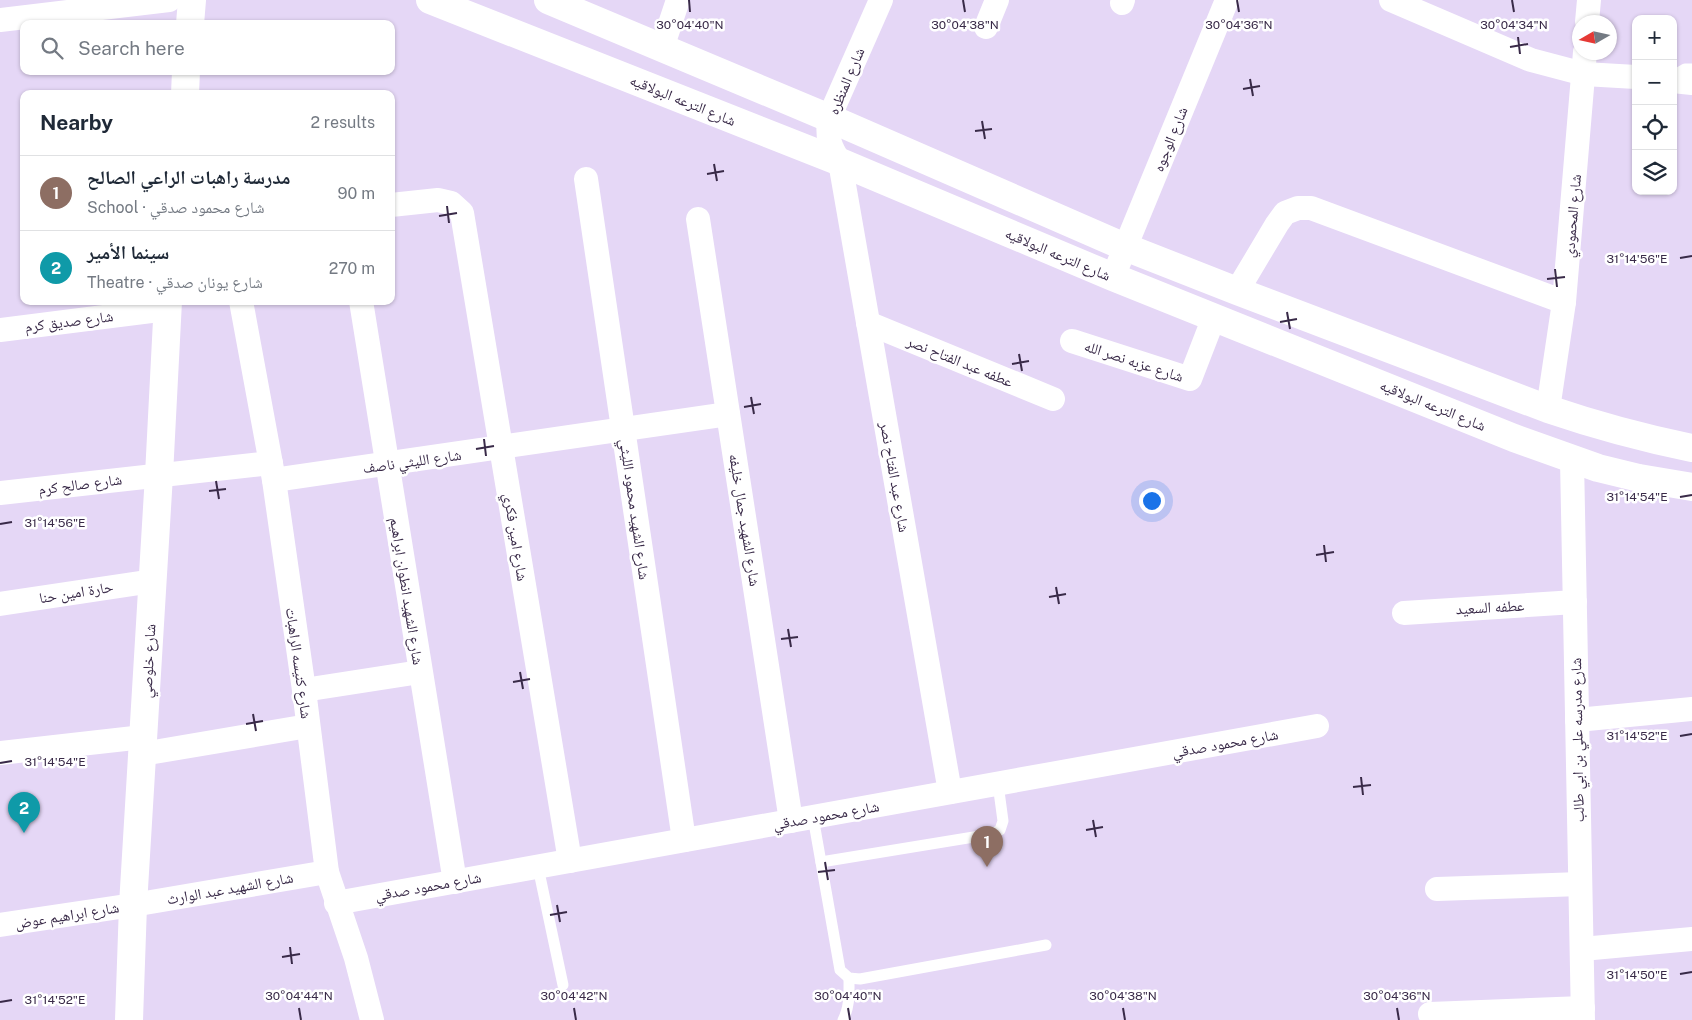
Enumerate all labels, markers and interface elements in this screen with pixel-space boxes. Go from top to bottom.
north arrow [1572,15,1617,60]
map controls [1632,15,1677,195]
button: + [1632,15,1677,60]
text: 30°04'40"N [656,18,724,32]
text: 30°04'38"N [931,18,999,32]
text: 30°04'36"N [1205,18,1273,32]
text: 30°04'34"N [1480,18,1548,32]
search box [20,20,395,75]
icon: search [38,34,66,62]
text: Search here [78,37,185,59]
street label: شارع المنظره [824,45,870,118]
button: − [1632,60,1677,105]
street label: شارع الترعه البولاقيه [627,71,739,131]
street label: شارع الوجوه [1149,104,1193,175]
button: locate [1632,105,1677,150]
text: Nearby [40,110,113,135]
text: 2 results [310,113,375,132]
button: layers [1632,150,1677,195]
text: مدرسة راهبات الراعي الصالح [87,166,290,188]
street label: شارع المحمودي [1560,173,1588,259]
text: 1 [53,184,59,203]
text: 90 m [338,184,375,203]
text: School · شارع محمود صدقي [87,198,265,217]
street label: شارع الترعه البولاقيه [1002,224,1113,286]
text: سينما الأمير [87,241,169,263]
text: 31°14'56"E [1606,252,1668,266]
text: 2 [51,259,61,278]
text: 270 m [329,259,375,278]
text: Theatre · شارع يونان صدقي [87,273,263,292]
street label: شارع صديق كرم [24,307,115,337]
street label: عطفه عبد الفتاح نصر [903,332,1016,392]
street label: شارع عزبه نصر الله [1082,337,1186,387]
street label: شارع الترعه البولاقيه [1377,376,1489,436]
street label: شارع عبد الفتاح نصر [875,420,913,534]
street label: شارع الشهيد محمود الليثي [613,437,653,581]
street label: شارع الليثي ناصف [362,446,463,480]
street label: شارع الشهيد جمال خليفه [724,452,764,588]
street label: شارع صالح كرم [37,470,123,500]
your location [1139,488,1165,514]
text: 31°14'54"E [1606,490,1668,504]
street label: شارع امين فكري [497,492,531,583]
text: 31°14'56"E [24,516,86,530]
street label: شارع الشهيد انطوان ابراهيم [385,516,427,666]
street label: حارة امين حنا [38,578,115,608]
street label: عطفه السعيد [1455,597,1525,618]
street label: شارع كنيسه الراهبات [281,606,315,720]
street label: شارع خلوصي [138,623,162,699]
street label: شارع مدرسه علي بن ابي طالب [1567,657,1591,822]
street label: شارع محمود صدقي [1171,725,1280,764]
text: 31°14'52"E [1607,729,1667,743]
text: 31°14'54"E [24,755,86,769]
pin: 2 [8,792,40,833]
street label: شارع محمود صدقي [772,797,881,836]
pin: 1 [971,826,1003,867]
street label: شارع الشهيد عبد الوارث [165,868,295,909]
street label: شارع محمود صدقي [374,868,483,907]
street label: شارع ابراهيم عوض [14,898,121,934]
text: 31°14'50"E [1607,968,1668,982]
text: 30°04'44"N [265,989,333,1003]
text: 30°04'42"N [540,989,608,1003]
text: 30°04'40"N [814,989,882,1003]
text: 30°04'38"N [1089,989,1157,1003]
text: 30°04'36"N [1363,989,1431,1003]
text: 31°14'52"E [25,993,85,1007]

